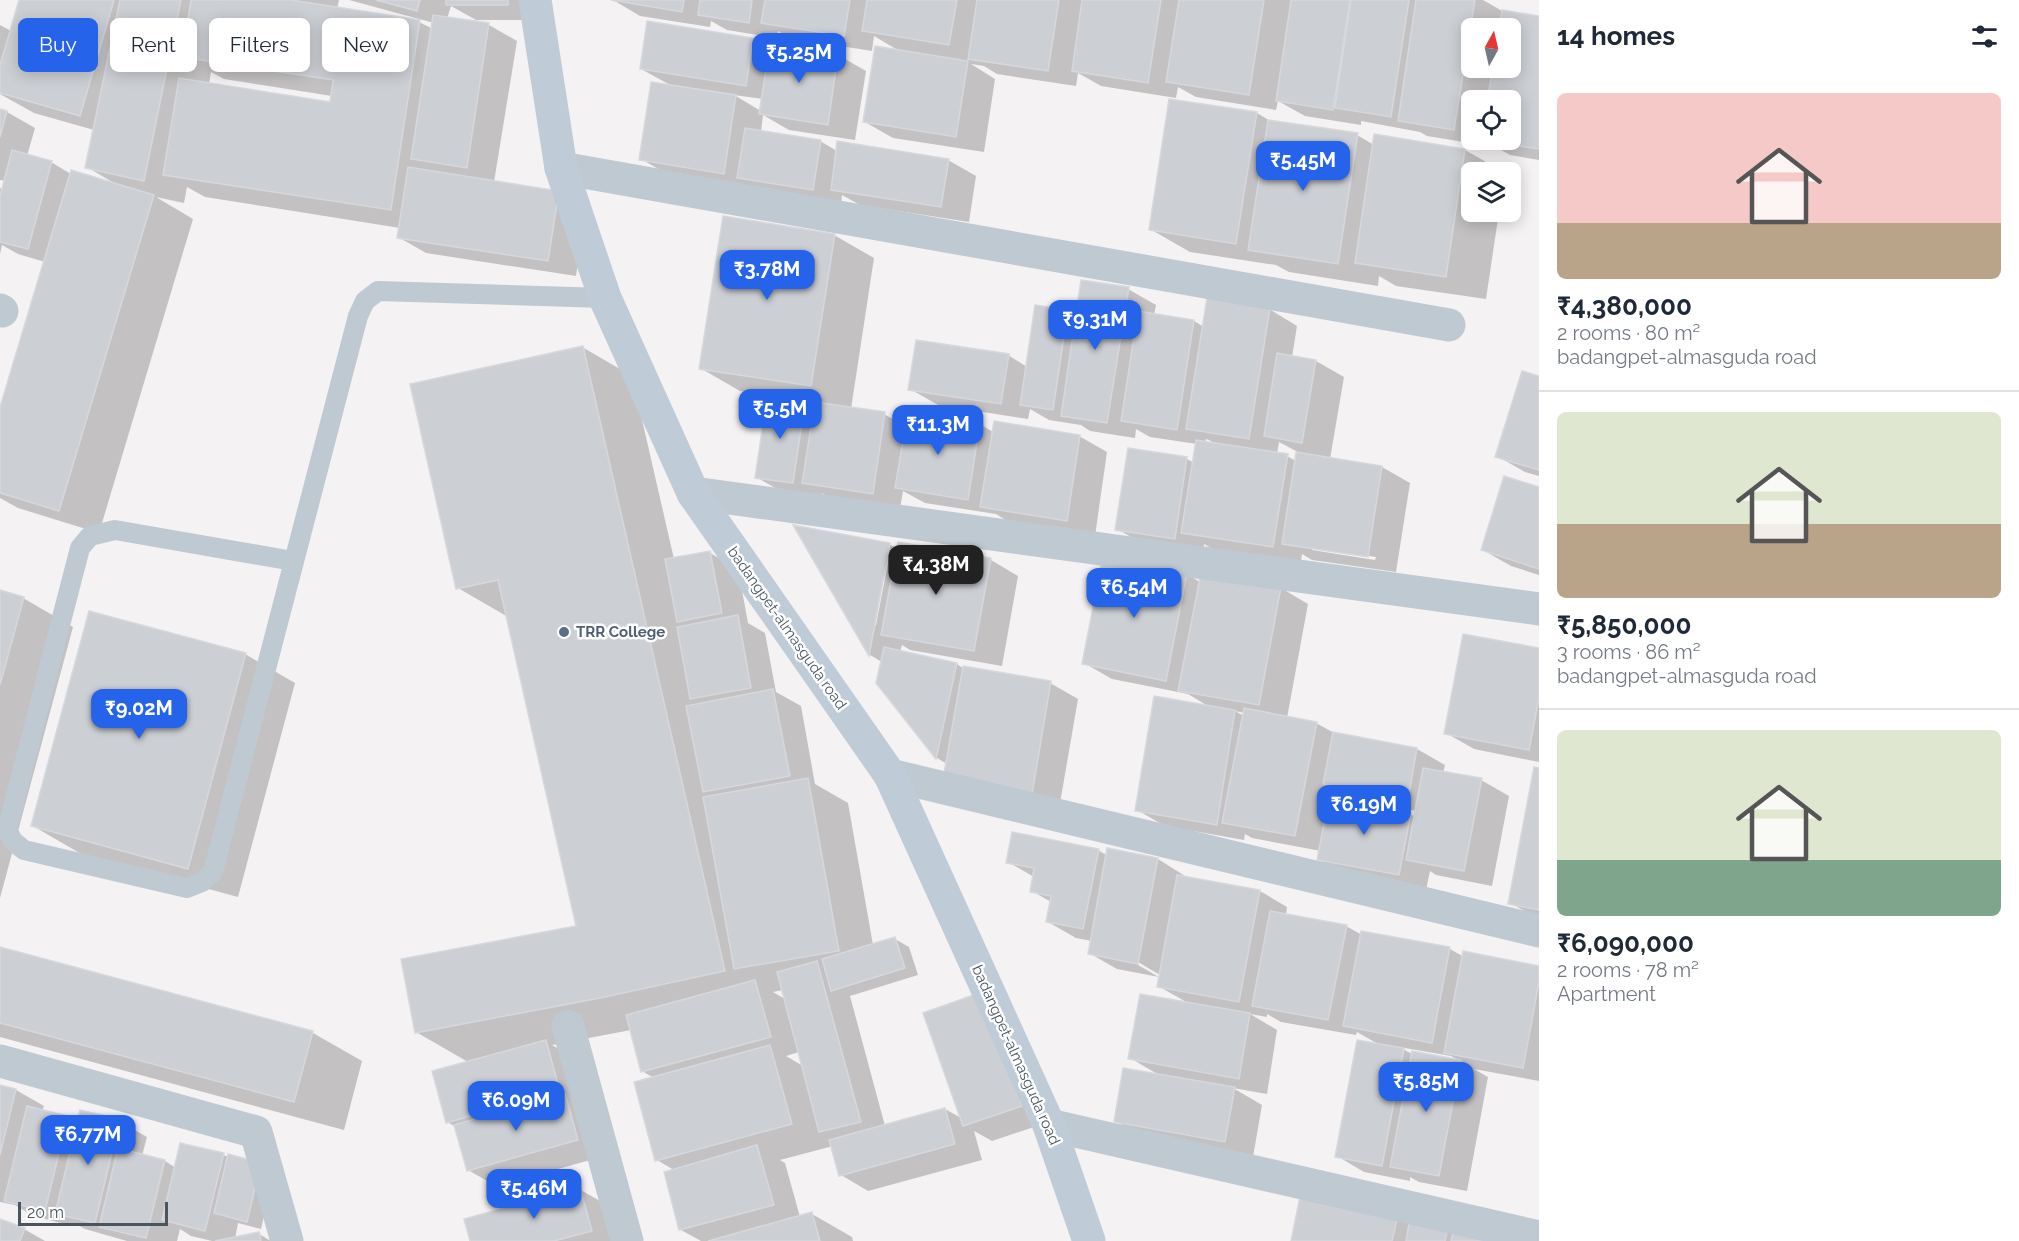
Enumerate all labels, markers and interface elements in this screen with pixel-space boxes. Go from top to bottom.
chip: Buy [18,18,98,72]
chip: Rent [110,18,197,72]
chip: Filters [209,18,310,72]
chip: New [322,18,409,72]
north arrow [1461,18,1521,78]
map controls [1461,18,1521,222]
icon: filters [1968,20,2001,53]
text: 14 homes [1557,21,1675,51]
pin: ₹5.25M [750,33,848,84]
text: ₹5.25M [766,40,832,64]
button: locate [1461,90,1521,150]
icon: home [1725,132,1833,240]
pin: ₹5.45M [1254,141,1352,192]
text: ₹5.45M [1270,148,1336,172]
button: layers [1461,162,1521,222]
pin: ₹3.78M [718,250,816,301]
text: ₹3.78M [734,257,800,281]
text: ₹4,380,000 [1557,291,1692,321]
pin: ₹9.31M [1046,300,1144,351]
text: ₹9.31M [1062,307,1128,331]
text: 2 rooms · 80 m² [1557,321,1700,345]
text: badangpet-almasguda road [1557,345,1817,369]
pin: ₹5.5M [738,389,822,440]
text: ₹5.5M [753,396,807,420]
pin: ₹11.3M [889,405,987,456]
text: ₹11.3M [906,412,970,436]
icon: home [1725,451,1833,559]
street label: badangpet-almasguda road [724,543,850,713]
pin: ₹4.38M [887,545,985,596]
text: ₹4.38M [902,552,970,576]
pin: ₹6.54M [1085,568,1183,619]
text: ₹6.54M [1100,575,1168,599]
text: ₹5,850,000 [1557,610,1691,640]
place label: TRR College [576,623,665,641]
marker: TRR College [557,625,571,639]
text: 3 rooms · 86 m² [1557,640,1700,664]
text: badangpet-almasguda road [1557,664,1817,688]
pin: ₹9.02M [90,689,188,740]
text: ₹9.02M [105,696,173,720]
icon: home [1725,769,1833,877]
pin: ₹6.19M [1315,785,1413,836]
text: ₹6.19M [1331,792,1397,816]
text: ₹6,090,000 [1557,928,1694,958]
text: 2 rooms · 78 m² [1557,958,1699,982]
street label: badangpet-almasguda road [968,962,1064,1148]
text: Apartment [1557,982,1656,1006]
pin: ₹5.85M [1377,1062,1475,1113]
text: ₹5.85M [1393,1069,1459,1093]
pin: ₹6.09M [467,1081,565,1132]
text: ₹6.09M [482,1088,550,1112]
pin: ₹6.77M [39,1115,137,1166]
text: ₹6.77M [55,1122,121,1146]
pin: ₹5.46M [485,1169,583,1220]
text: ₹5.46M [500,1176,568,1200]
scale bar [18,1199,168,1226]
text: 20 m [27,1203,64,1222]

